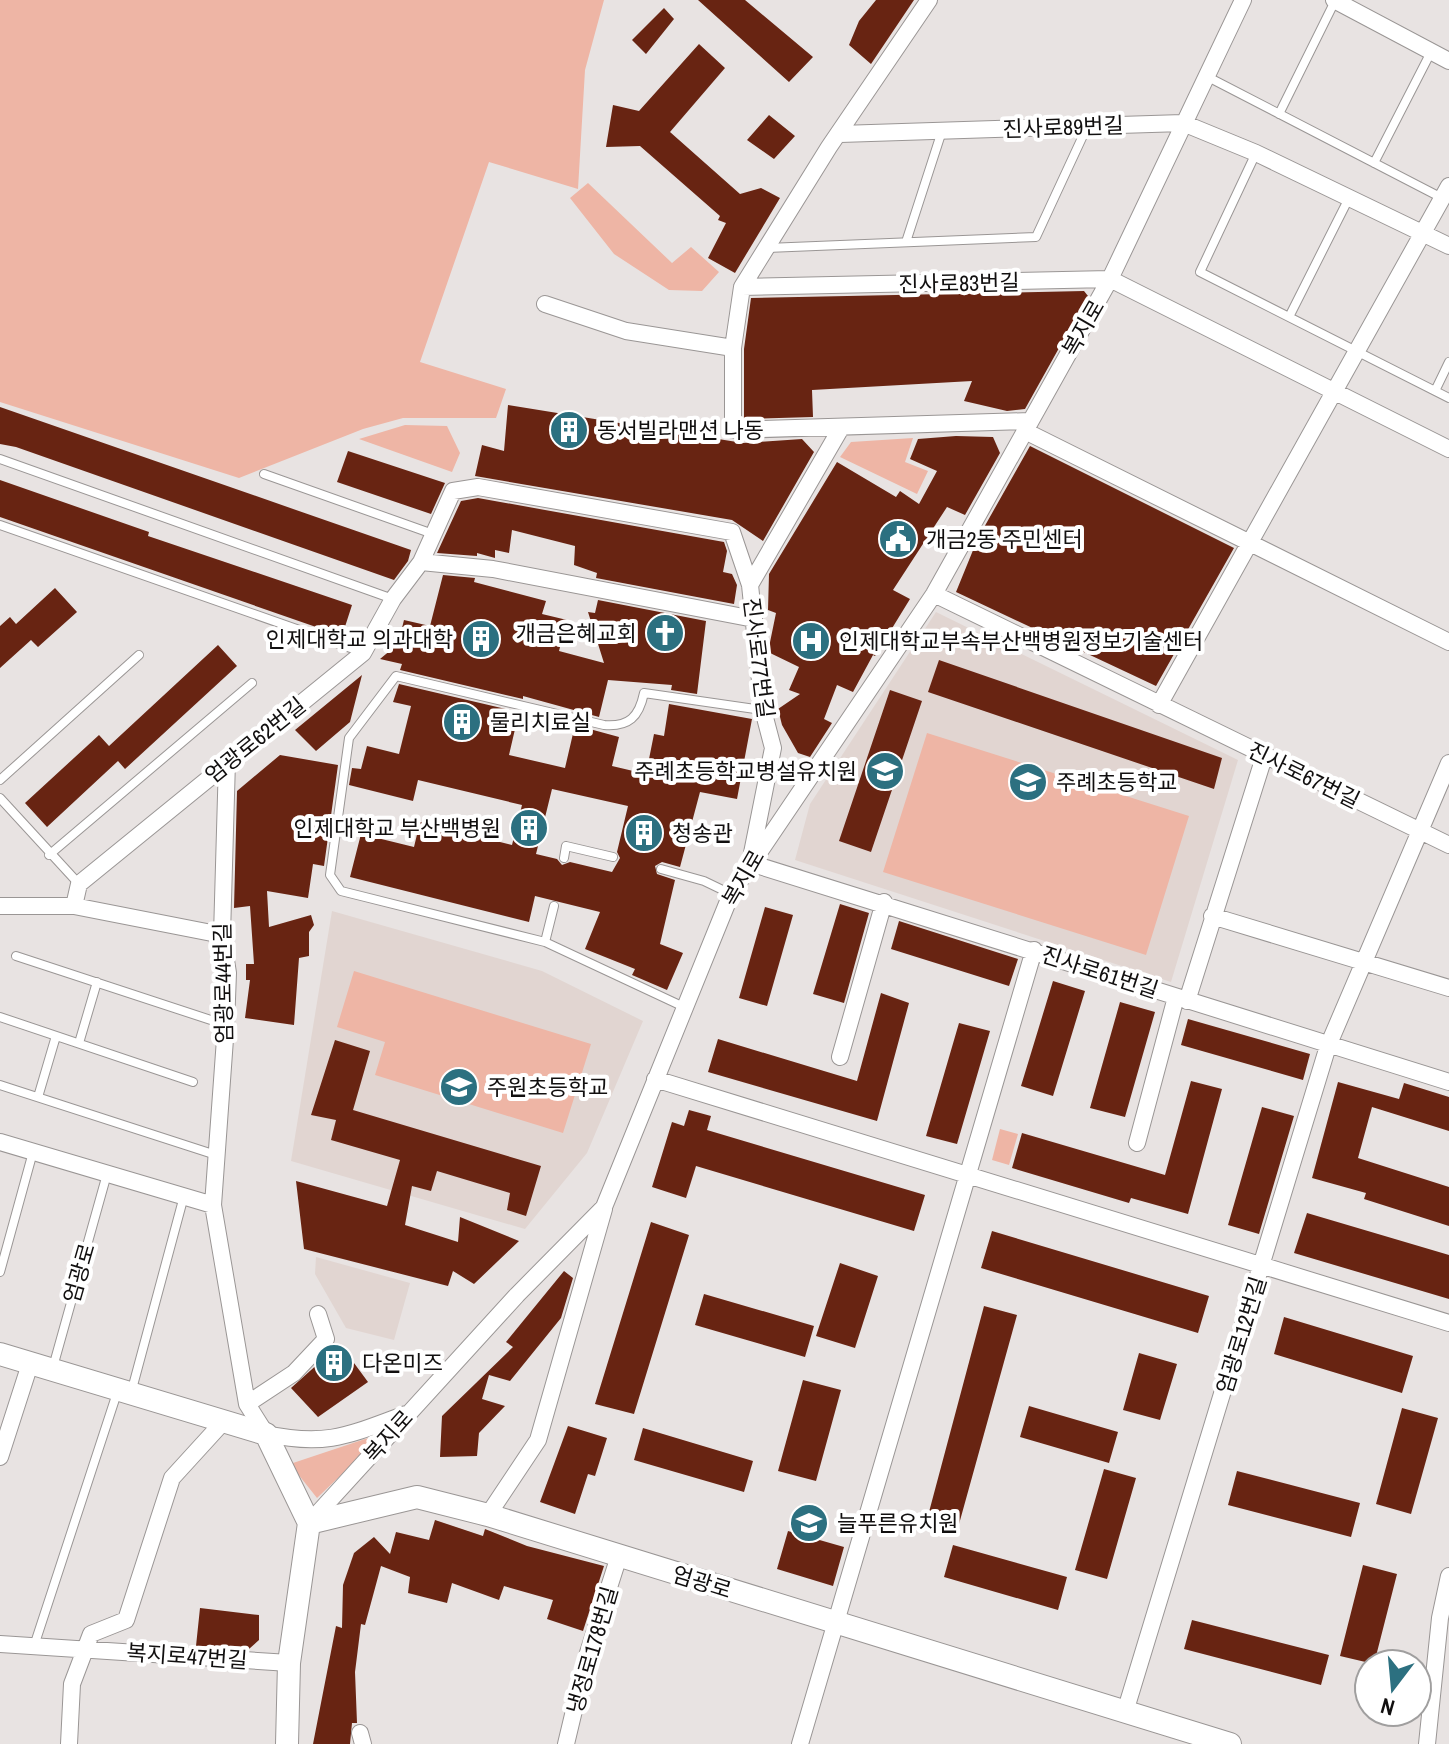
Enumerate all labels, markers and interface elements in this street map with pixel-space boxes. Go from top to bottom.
street label: 진사로89번길 [1002,110,1124,144]
street label: 진사로83번길 [898,267,1020,299]
street label: 복지로 [1055,294,1111,362]
building icon: 동서빌라맨션 나동 [548,409,590,451]
place label: 동서빌라맨션 나동 [597,415,764,445]
public building icon: 개금2동 주민센터 [877,518,919,560]
place label: 개금2동 주민센터 [926,524,1083,554]
street label: 진사로77번길 [737,596,781,720]
church icon: 개금은혜교회 [644,612,686,654]
building icon: 인제대학교 의과대학 [460,618,502,660]
place label: 개금은혜교회 [516,618,637,648]
hospital icon: 인제대학교부속부산백병원정보기술센터 [790,620,832,662]
place label: 인제대학교 의과대학 [266,624,453,654]
place label: 인제대학교부속부산백병원정보기술센터 [839,626,1203,656]
street label: 엄광로62번길 [198,690,312,790]
building icon: 물리치료실 [441,701,483,743]
place label: 물리치료실 [490,707,591,737]
street label: 진사로67번길 [1243,735,1365,815]
school or university icon: 주례초등학교병설유치원 [864,750,906,792]
place label: 주례초등학교병설유치원 [634,756,857,786]
school or university icon: 주례초등학교 [1007,761,1049,803]
place label: 주례초등학교 [1056,767,1177,797]
building icon: 인제대학교 부산백병원 [508,807,550,849]
building icon: 청송관 [623,812,665,854]
place label: 인제대학교 부산백병원 [294,813,501,843]
place label: 청송관 [672,818,733,848]
street label: 복지로 [715,844,771,912]
street label: 엄광로44번길 [207,922,239,1044]
street label: 진사로61번길 [1038,939,1162,1005]
school or university icon: 주원초등학교 [438,1066,480,1108]
place label: 주원초등학교 [487,1072,608,1102]
street label: 엄광로 [56,1240,102,1306]
street label: 엄광로12번길 [1209,1273,1273,1397]
building icon: 다온미즈 [313,1342,355,1384]
place label: 다온미즈 [362,1348,443,1378]
street label: 복지로 [357,1403,419,1469]
school or university icon: 늘푸른유치원 [788,1502,830,1544]
place label: 늘푸른유치원 [837,1508,958,1538]
street label: 엄광로 [669,1559,735,1605]
street label: 냉정로178번길 [559,1583,625,1717]
street label: 복지로47번길 [125,1637,249,1675]
north arrow [1353,1648,1433,1728]
text: N [1377,1691,1398,1723]

